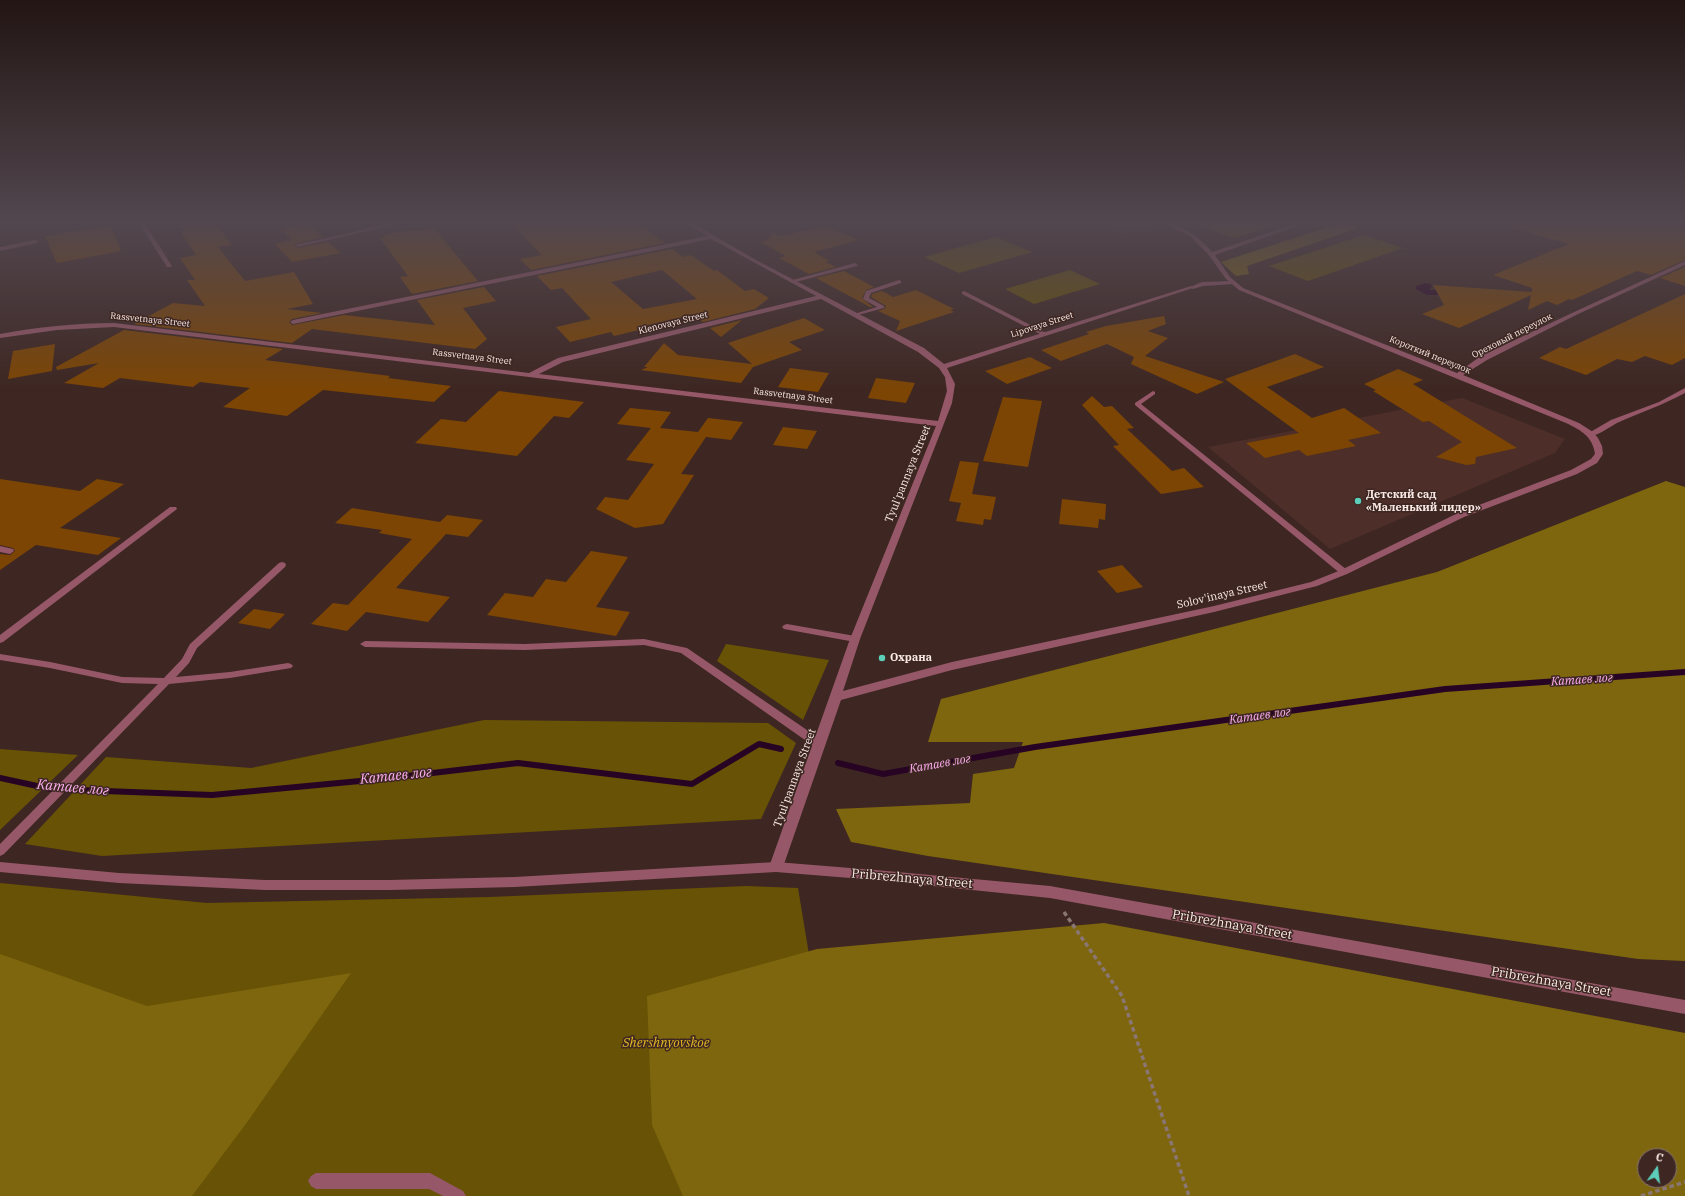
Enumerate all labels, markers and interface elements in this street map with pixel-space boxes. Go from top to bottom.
street label: Klenovaya Street [637,309,709,337]
street label: Rassvetnaya Street [110,310,190,330]
street label: Lipovaya Street [1009,310,1075,340]
street label: Ореховый переулок [1470,311,1554,361]
street label: Короткий переулок [1388,334,1472,376]
street label: Rassvetnaya Street [432,347,512,367]
street label: Rassvetnaya Street [753,386,833,406]
street label: Tyul'pannaya Street [882,423,934,525]
place label: Детский сад «Маленький лидер» [1366,488,1481,514]
marker: Детский сад «Маленький лидер» [1353,496,1363,506]
street label: Solov'inaya Street [1176,578,1268,612]
place label: Охрана [890,651,932,665]
marker: Охрана [877,653,887,663]
water label: Катаев лог [1551,671,1613,689]
water label: Катаев лог [1228,705,1292,727]
street label: Tyul'pannaya Street [771,727,819,829]
water label: Катаев лог [908,752,972,776]
water label: Катаев лог [359,764,433,788]
water label: Катаев лог [36,776,110,800]
street label: Pribrezhnaya Street [851,866,973,892]
street label: Pribrezhnaya Street [1171,907,1293,943]
street label: Pribrezhnaya Street [1490,964,1612,1000]
park label: Shershnyovskoe [622,1035,710,1051]
north arrow [1637,1148,1677,1188]
text: С [1654,1150,1665,1165]

